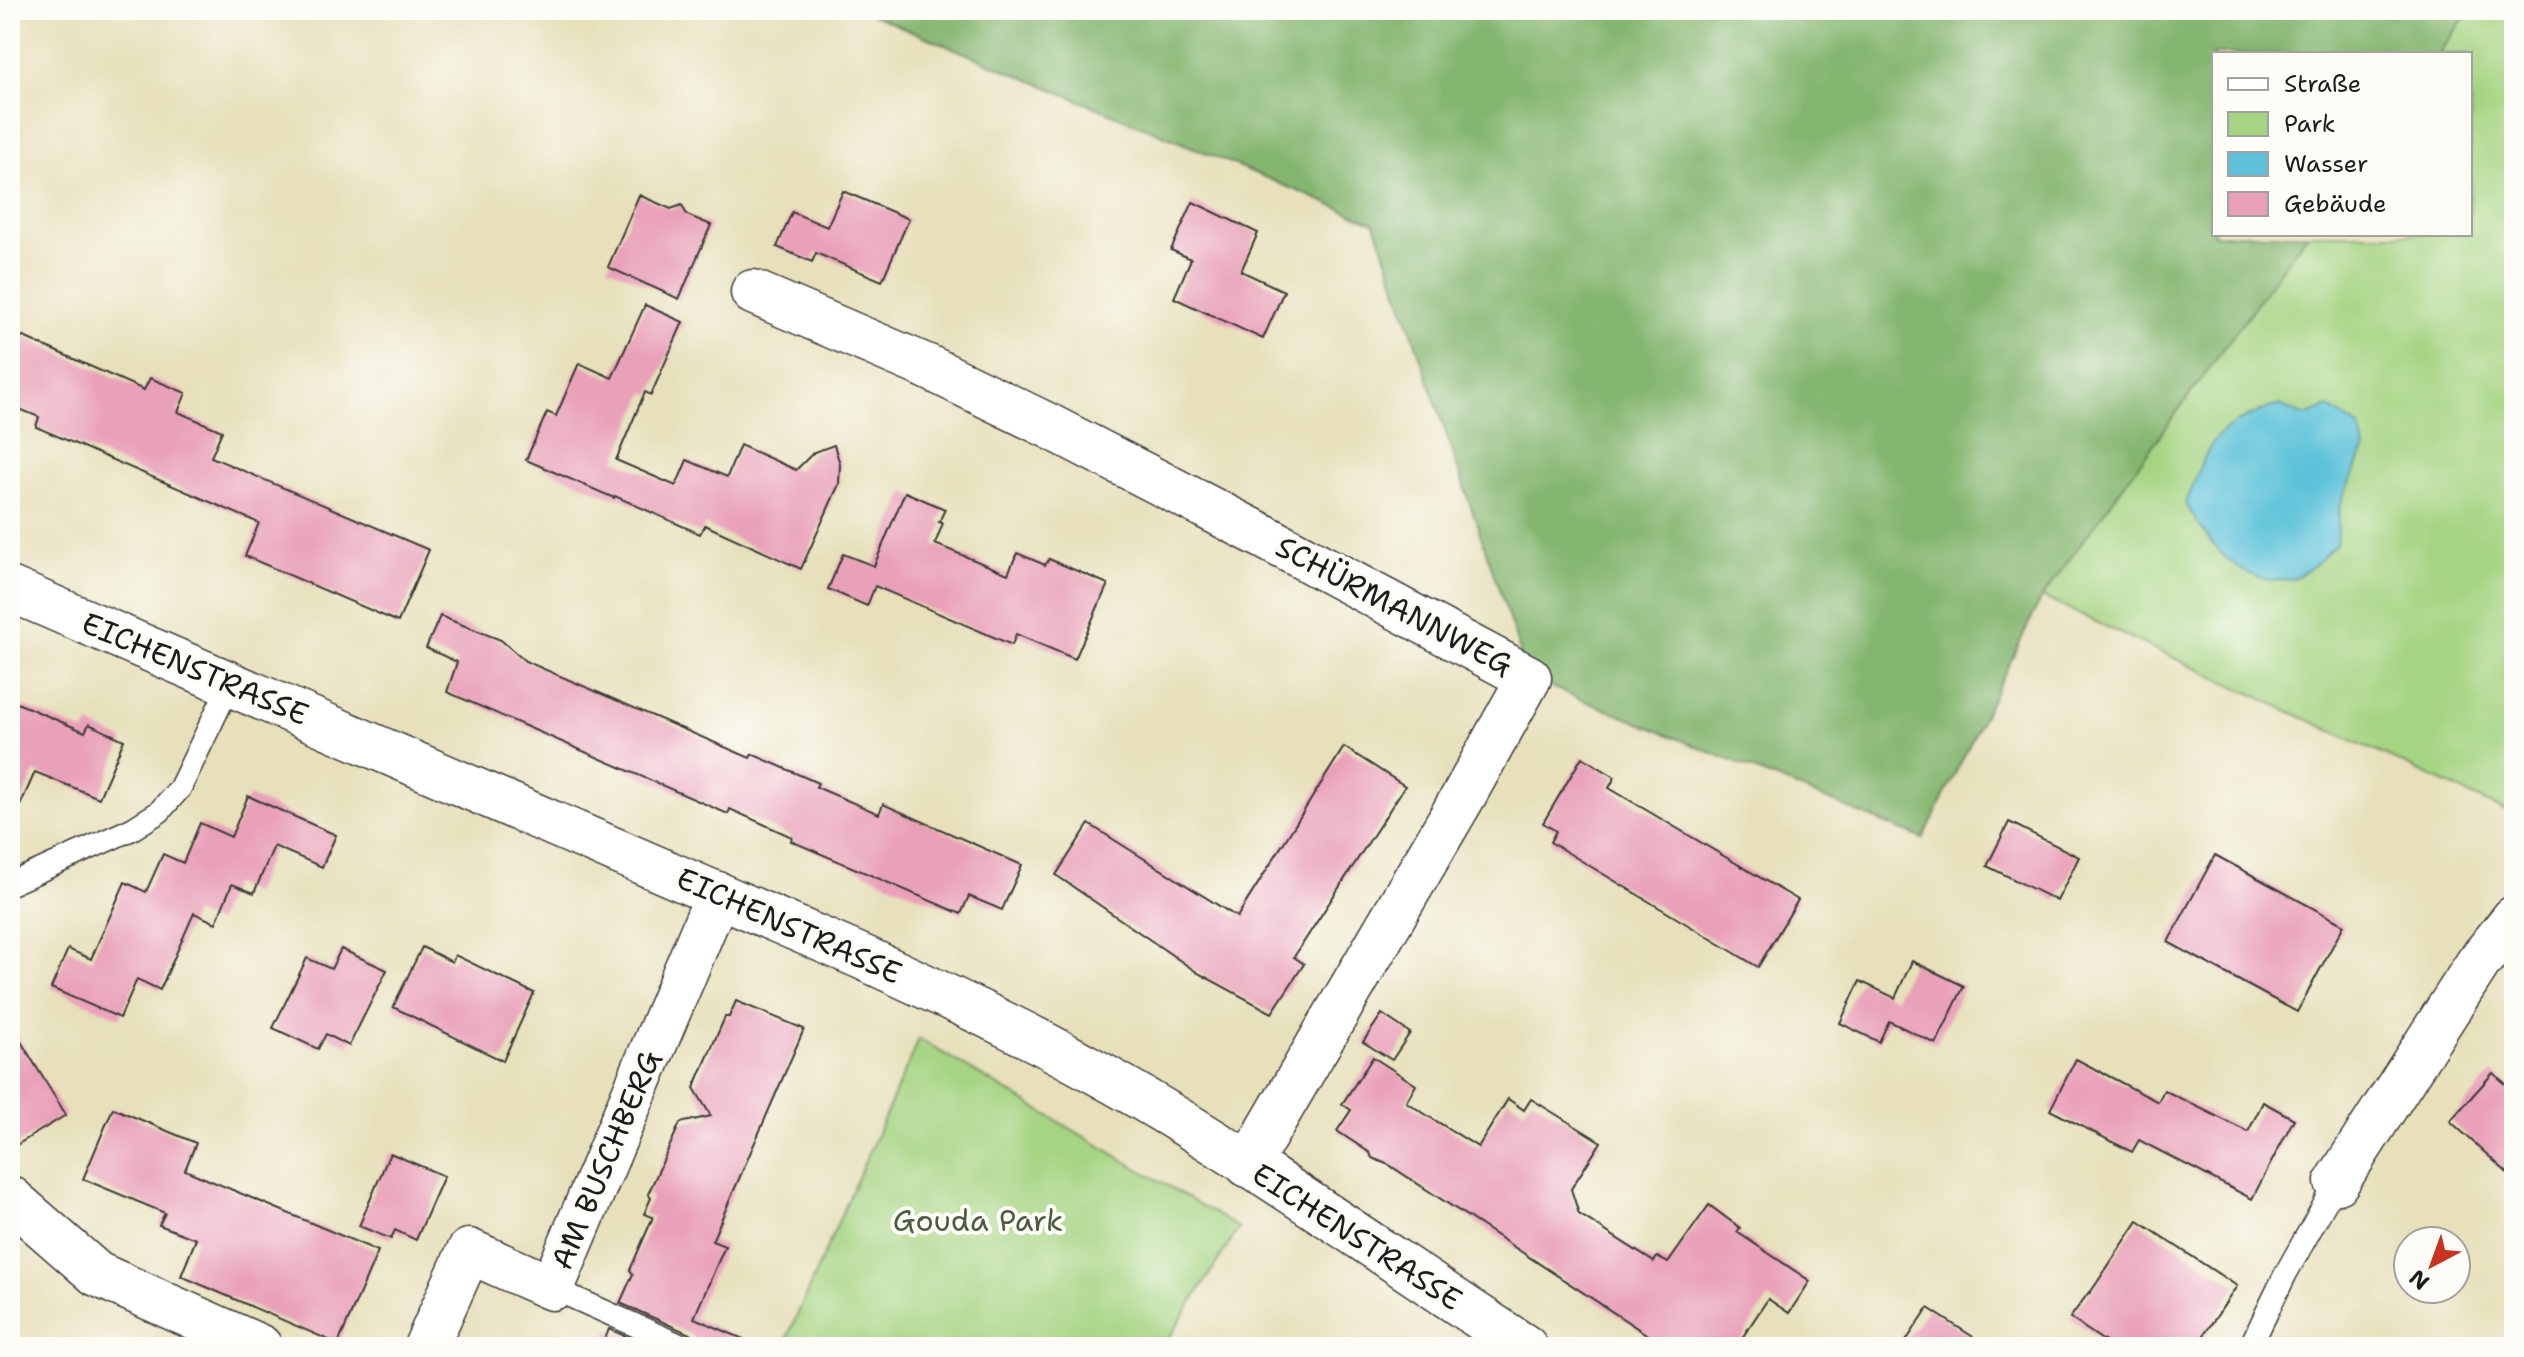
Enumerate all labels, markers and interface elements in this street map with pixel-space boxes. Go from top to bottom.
legend [2212,52,2472,236]
text: Straße [2284,68,2361,100]
text: Park [2284,108,2336,140]
text: Wasser [2284,148,2368,180]
text: Gebäude [2284,188,2386,220]
street label: SCHÜRMANNWEG [1269,526,1520,685]
street label: EICHENSTRASSE [76,602,315,735]
street label: EICHENSTRASSE [670,857,908,994]
street label: AM BUSCHBERG [541,1044,670,1276]
street label: EICHENSTRASSE [1244,1153,1470,1320]
park label: Gouda Park [893,1200,1063,1241]
north arrow [2392,1225,2472,1305]
text: N [2403,1263,2435,1296]

